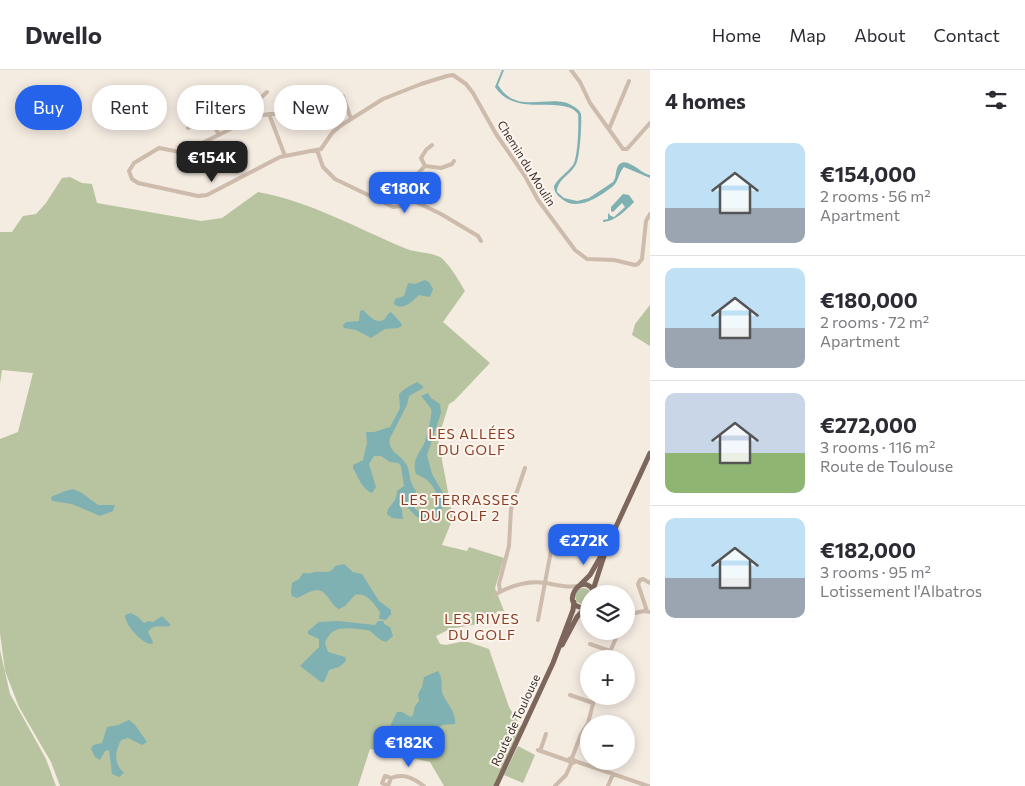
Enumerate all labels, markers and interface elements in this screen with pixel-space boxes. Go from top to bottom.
text: Dwello [25,20,102,49]
text: Home [712,24,761,46]
text: Map [789,24,826,46]
text: About [854,24,906,46]
text: Contact [934,24,1000,46]
chip: Buy [15,85,82,130]
chip: Rent [92,85,167,130]
chip: Filters [177,85,264,130]
chip: New [274,85,347,130]
icon: filters [982,86,1010,114]
text: 4 homes [665,88,746,113]
street label: Chemin du Moulin [495,118,559,208]
pin: €154K [177,140,247,183]
text: €154K [188,147,236,166]
text: €154,000 [820,161,916,186]
icon: home [705,163,765,223]
pin: €180K [370,172,440,214]
text: €180K [380,178,430,197]
text: 2 rooms · 56 m² [820,186,931,205]
text: Apartment [820,205,900,224]
text: €180,000 [820,287,918,312]
icon: home [705,288,765,348]
text: 2 rooms · 72 m² [820,312,929,331]
text: Apartment [820,331,900,350]
text: €272,000 [820,412,917,437]
icon: home [705,413,765,473]
district label: LES ALLÉES DU GOLF [428,425,516,458]
text: 3 rooms · 116 m² [820,437,935,456]
text: Route de Toulouse [820,456,953,475]
district label: LES TERRASSES DU GOLF 2 [401,491,519,524]
pin: €272K [549,524,619,566]
text: €272K [559,530,609,549]
text: €182,000 [820,537,916,562]
icon: home [705,538,765,598]
text: 3 rooms · 95 m² [820,562,931,581]
text: Lotissement l'Albatros [820,581,982,600]
map controls [580,585,635,770]
button: layers [580,585,635,640]
district label: LES RIVES DU GOLF [444,610,520,643]
button: + [580,650,635,705]
street label: Route de Toulouse [488,672,542,768]
button: − [580,715,635,770]
pin: €182K [374,726,444,768]
text: €182K [385,732,433,751]

